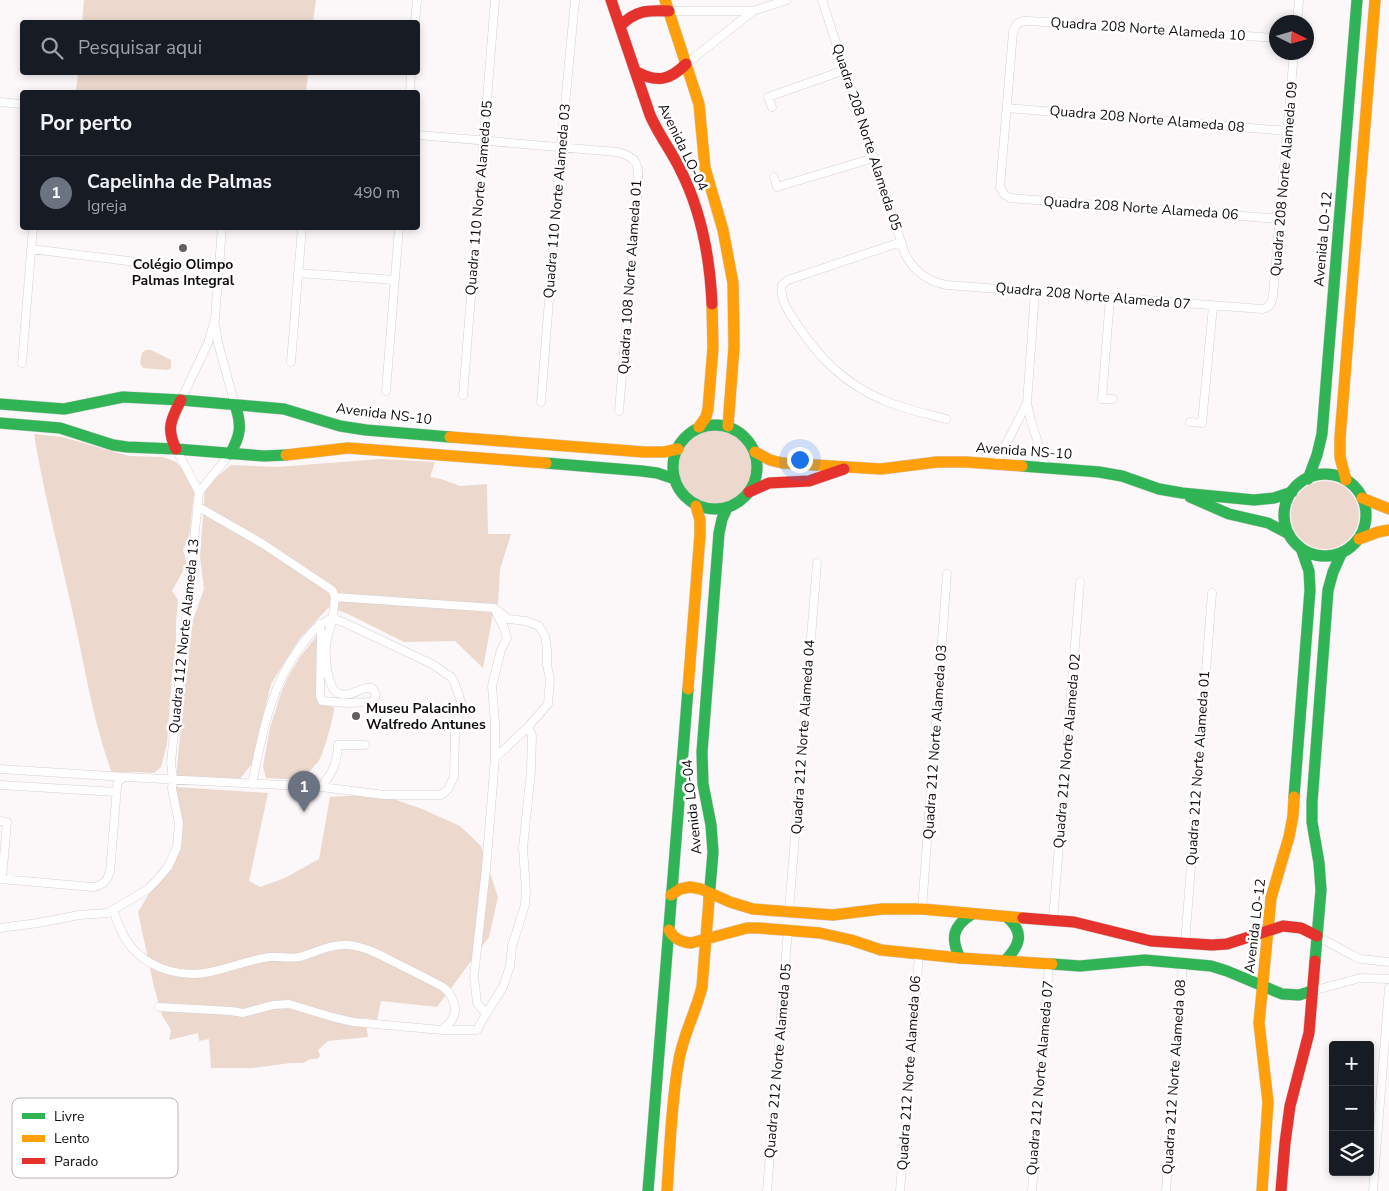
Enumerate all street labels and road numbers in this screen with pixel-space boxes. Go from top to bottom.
street label: Quadra 208 Norte Alameda 10 [1050,13,1246,45]
street label: Quadra 208 Norte Alameda 05 [828,41,906,233]
street label: Quadra 208 Norte Alameda 09 [1266,81,1302,277]
street label: Quadra 110 Norte Alameda 05 [461,100,497,296]
street label: Avenida LO-04 [654,100,712,194]
street label: Quadra 208 Norte Alameda 08 [1049,101,1245,137]
street label: Quadra 110 Norte Alameda 03 [539,103,575,299]
street label: Quadra 108 Norte Alameda 01 [614,179,646,375]
street label: Avenida LO-12 [1309,191,1337,287]
street label: Quadra 208 Norte Alameda 06 [1043,192,1239,224]
street label: Quadra 208 Norte Alameda 07 [995,278,1191,314]
street label: Avenida NS-10 [335,399,433,429]
street label: Avenida NS-10 [975,438,1073,464]
street label: Quadra 112 Norte Alameda 13 [164,538,204,734]
street label: Quadra 212 Norte Alameda 04 [787,639,819,835]
street label: Quadra 212 Norte Alameda 03 [919,644,951,840]
street label: Quadra 212 Norte Alameda 02 [1049,653,1085,849]
street label: Quadra 212 Norte Alameda 01 [1182,670,1214,866]
street label: Avenida LO-04 [678,759,706,855]
street label: Avenida LO-12 [1240,878,1270,974]
street label: Quadra 212 Norte Alameda 05 [760,963,796,1159]
street label: Quadra 212 Norte Alameda 06 [893,975,925,1171]
street label: Quadra 212 Norte Alameda 08 [1158,979,1190,1175]
street label: Quadra 212 Norte Alameda 07 [1022,980,1058,1176]

